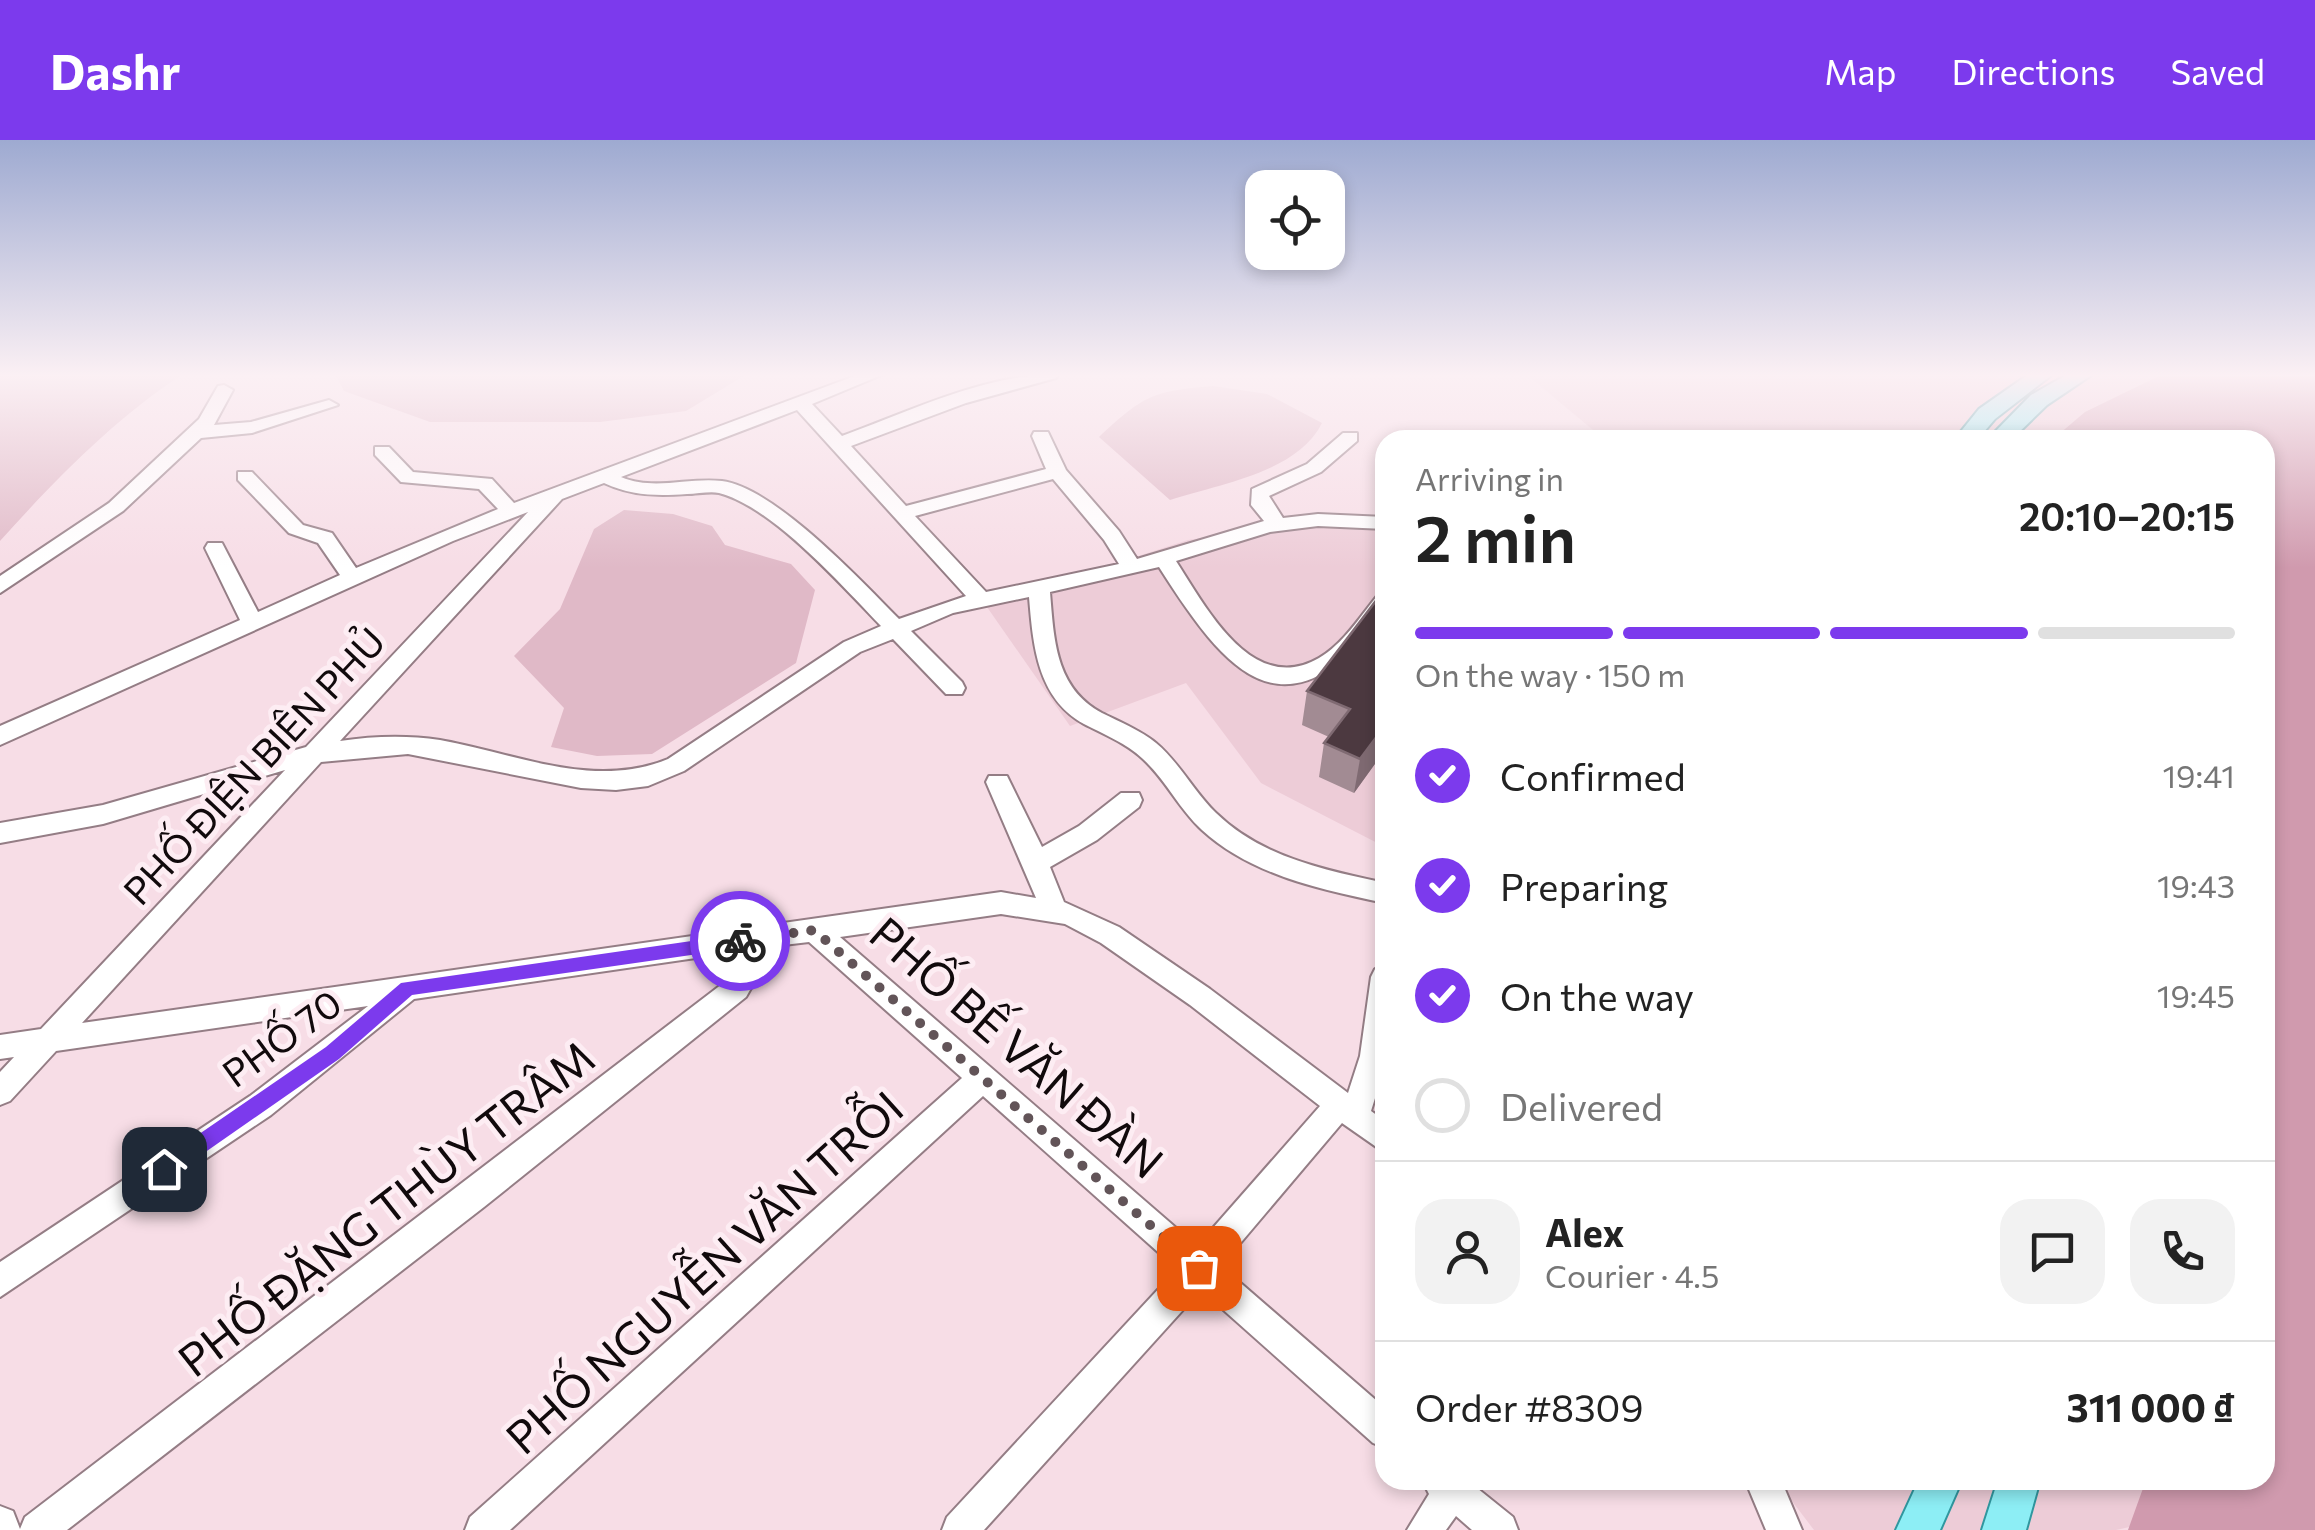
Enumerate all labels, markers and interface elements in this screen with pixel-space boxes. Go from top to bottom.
text: Dashr [50,41,180,100]
text: Map [1824,49,1896,92]
text: Directions [1951,49,2116,92]
text: Saved [2171,49,2265,92]
map controls [1245,170,1345,270]
button: locate [1245,170,1345,270]
text: Arriving in [1415,458,1564,498]
text: 20:10–20:15 [2019,492,2235,539]
text: 2 min [1415,496,1576,575]
street label: PHỐ ĐIỆN BIÊN PHỦ [110,615,393,913]
text: On the way · 150 m [1415,654,1685,694]
icon: check [1415,748,1470,803]
text: Confirmed [1500,752,1686,799]
text: 19:41 [2162,755,2235,795]
icon: check [1415,858,1470,913]
text: Preparing [1500,862,1668,909]
text: 19:43 [2157,865,2235,905]
courier [690,891,790,991]
street label: PHỐ BẾ VĂN ĐÀN [860,901,1178,1188]
icon: bike [713,914,768,969]
icon: check [1415,968,1470,1023]
text: On the way [1500,972,1694,1019]
text: 19:45 [2157,975,2235,1015]
street label: PHỐ 70 [211,976,350,1096]
street label: PHỐ ĐẶNG THÙY TRÂM [164,1024,604,1387]
street label: PHỐ NGUYỄN VĂN TRỖI [490,1075,913,1464]
text: Delivered [1500,1082,1663,1129]
pin [122,1127,207,1212]
icon: home [137,1142,192,1197]
button: person [1415,1199,1520,1304]
button: chat [2000,1199,2105,1304]
button: phone [2130,1199,2235,1304]
text: Alex [1545,1208,1624,1255]
pin [1157,1226,1242,1311]
icon: bag [1172,1241,1227,1296]
text: Courier · 4.5 [1545,1255,1719,1295]
text: Order #8309 [1415,1383,1643,1430]
text: 311 000 ₫ [2067,1383,2235,1430]

